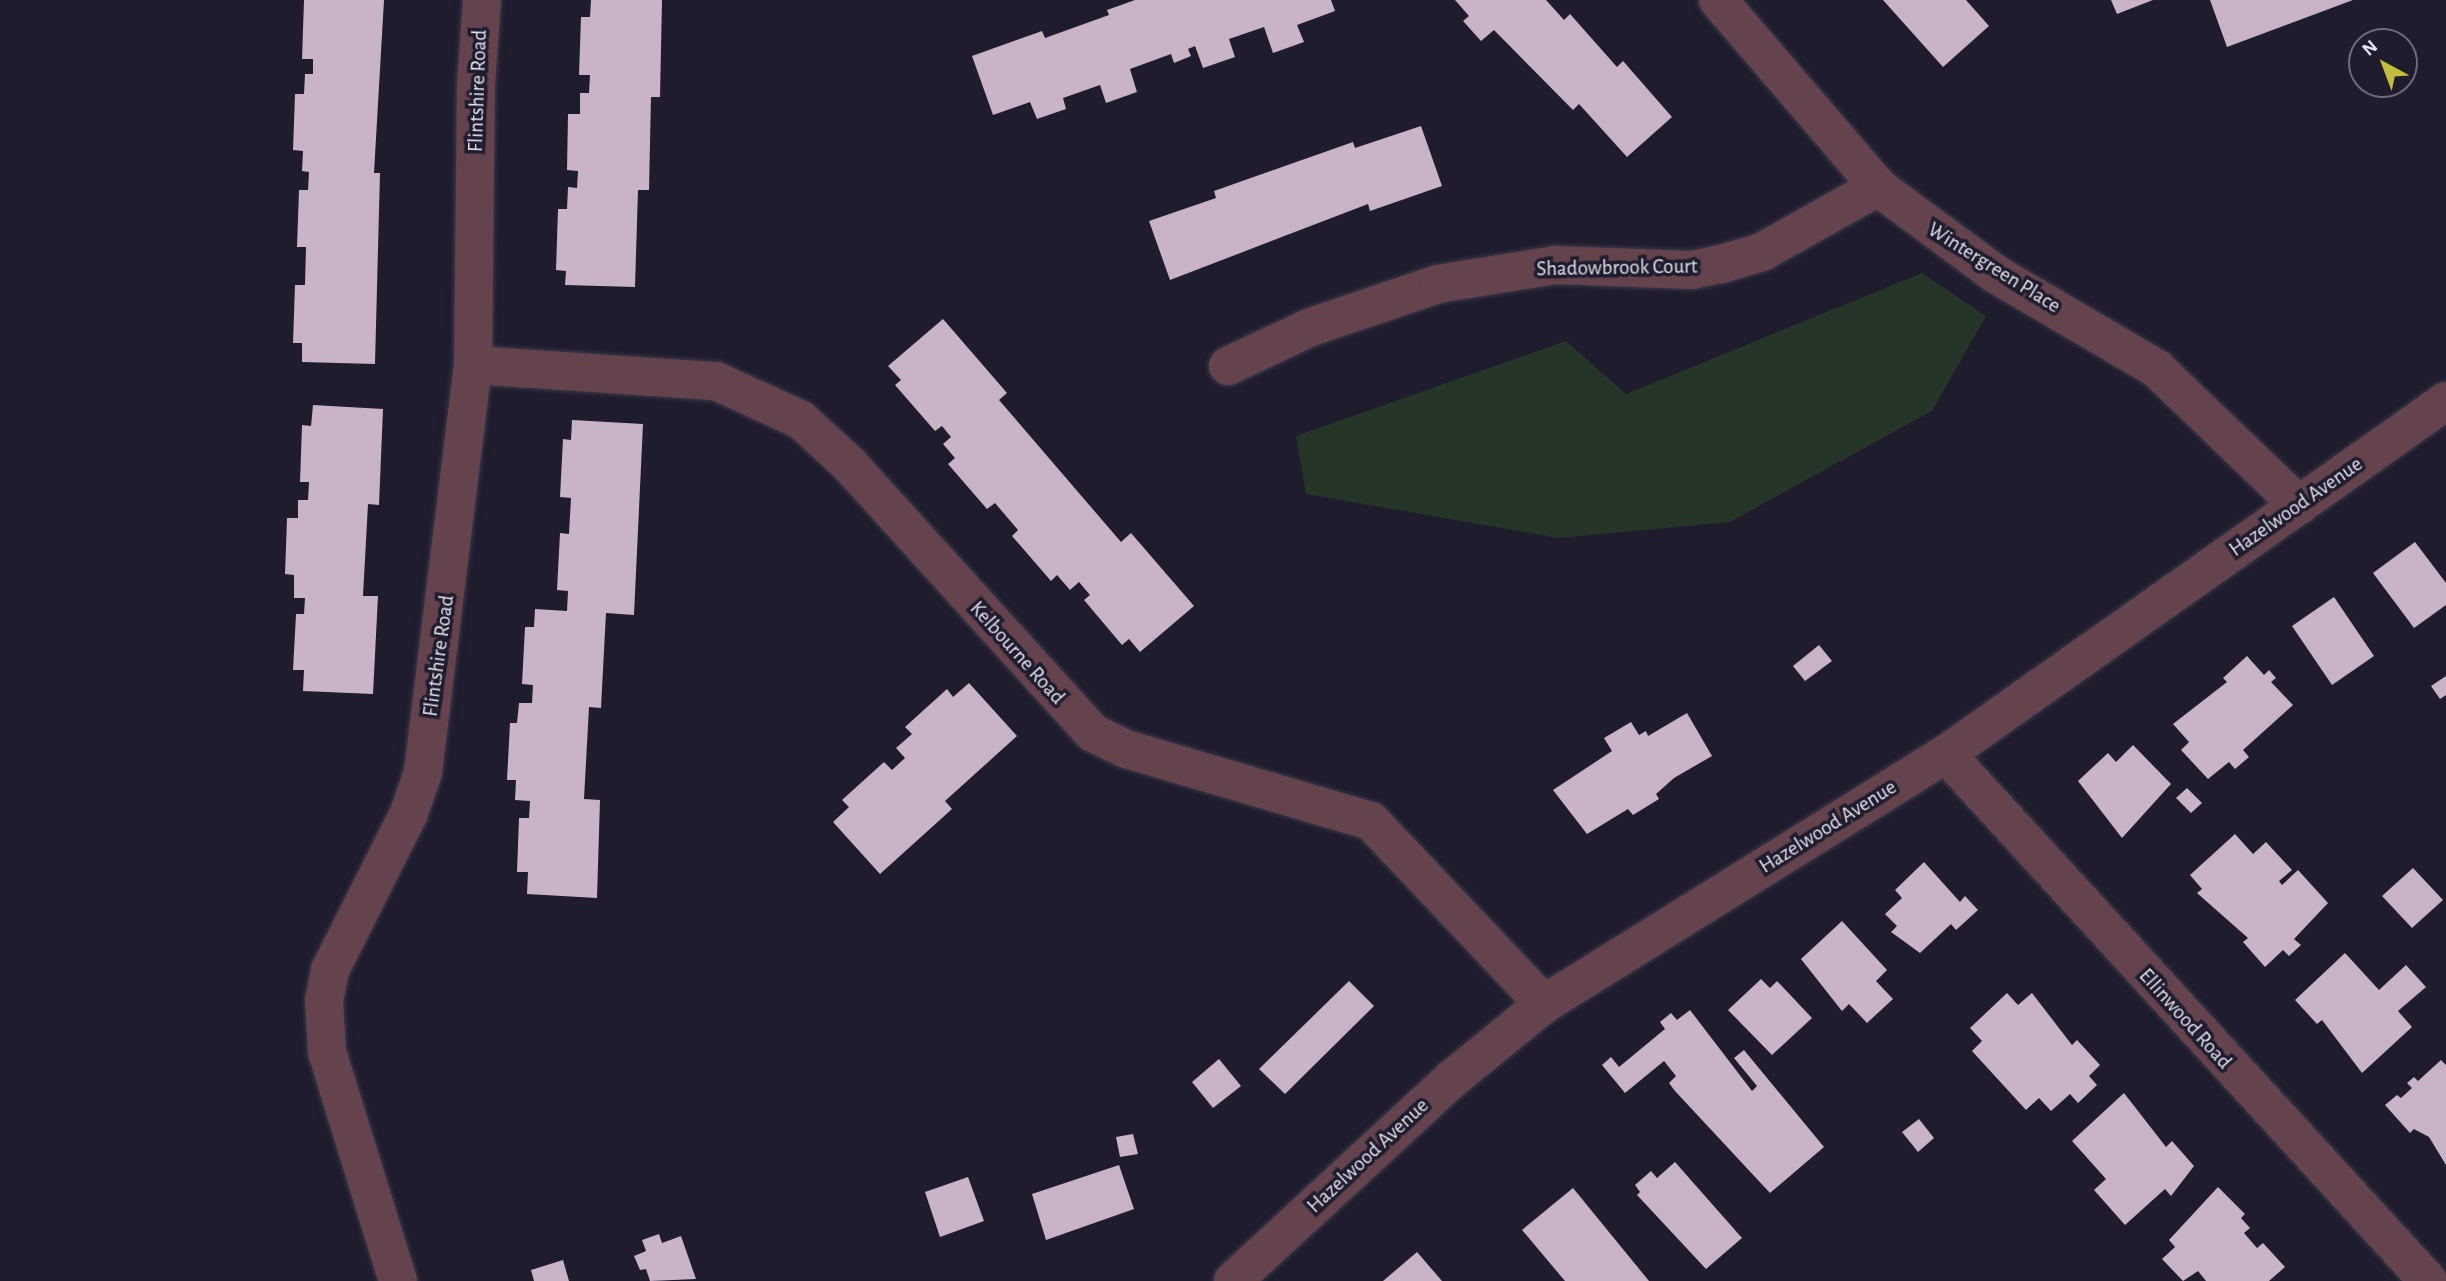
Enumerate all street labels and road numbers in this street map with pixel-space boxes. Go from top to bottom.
street label: Flintshire Road [463,29,493,153]
street label: Wintergreen Place [1923,217,2065,319]
street label: Shadowbrook Court [1536,254,1698,282]
street label: Hazelwood Avenue [2225,452,2367,562]
street label: Flintshire Road [418,594,460,718]
street label: Kelbourne Road [964,596,1070,710]
street label: Hazelwood Avenue [1755,775,1901,879]
street label: Ellinwood Road [2133,964,2237,1074]
street label: Hazelwood Avenue [1302,1093,1434,1219]

